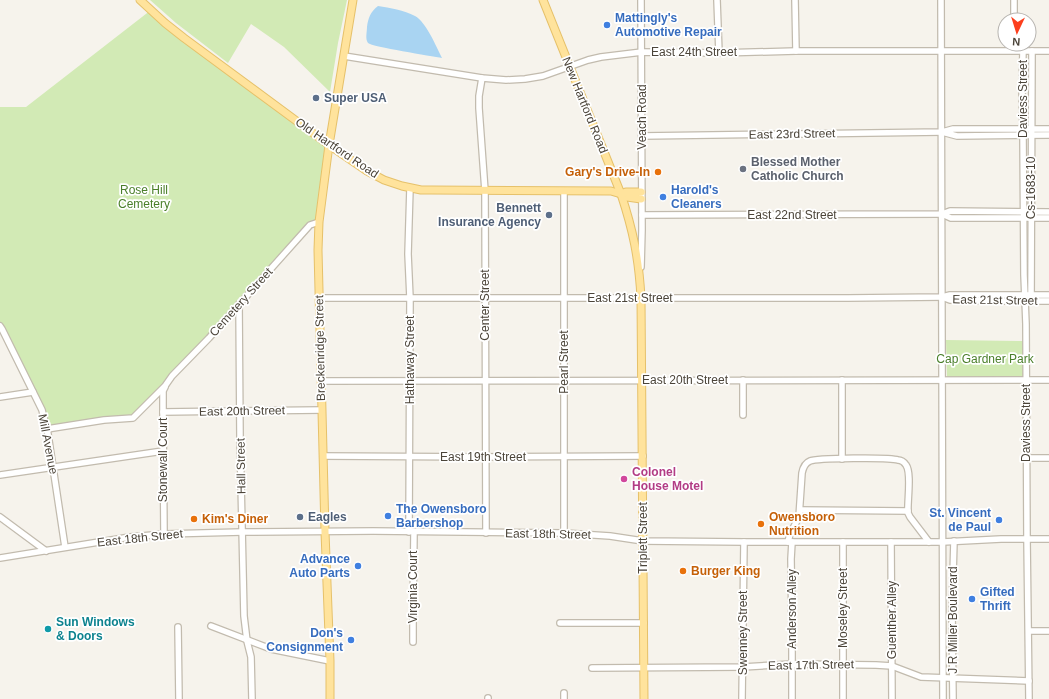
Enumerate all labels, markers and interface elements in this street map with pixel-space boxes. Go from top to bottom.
place label: Mattingly's Automotive Repair [615,11,722,39]
north arrow [997,12,1037,52]
marker: Mattingly's Automotive Repair [602,20,612,30]
text: N [1012,36,1021,48]
street label: East 24th Street [651,45,738,59]
street label: New Hartford Road [559,55,611,155]
street label: Daviess Street [1016,59,1030,138]
street label: Veach Road [635,84,649,150]
place label: Super USA [324,91,387,105]
marker: Super USA [311,93,321,103]
street label: Old Hartford Road [293,115,381,181]
street label: East 23rd Street [749,126,836,142]
place label: Blessed Mother Catholic Church [751,155,844,183]
street label: Cs-1683-10 [1024,156,1038,219]
marker: Blessed Mother Catholic Church [738,164,748,174]
place label: Gary's Drive-In [565,165,650,179]
marker: Gary's Drive-In [653,167,663,177]
park label: Rose Hill Cemetery [118,183,170,211]
place label: Harold's Cleaners [671,183,722,211]
marker: Harold's Cleaners [658,192,668,202]
place label: Bennett Insurance Agency [438,201,541,229]
street label: East 22nd Street [747,208,837,222]
marker: Bennett Insurance Agency [544,210,554,220]
street label: Cemetery Street [207,264,276,339]
street label: Center Street [478,269,492,341]
street label: East 21st Street [587,291,673,305]
street label: East 21st Street [952,292,1038,308]
street label: Breckenridge Street [312,294,328,401]
street label: Hathaway Street [403,315,417,404]
street label: Pearl Street [557,330,571,394]
park label: Cap Gardner Park [936,352,1035,366]
street label: East 20th Street [642,373,729,387]
street label: Daviess Street [1019,383,1033,462]
street label: East 20th Street [199,403,286,419]
street label: Mill Avenue [35,413,61,476]
street label: Stonewall Court [156,417,170,502]
street label: Hall Street [234,437,248,494]
street label: East 19th Street [440,450,527,464]
place label: Colonel House Motel [632,465,703,493]
marker: Colonel House Motel [619,474,629,484]
place label: The Owensboro Barbershop [396,502,487,530]
street label: Triplett Street [636,502,650,574]
place label: St. Vincent de Paul [929,506,991,534]
place label: Eagles [308,510,347,524]
place label: Owensboro Nutrition [769,510,835,538]
marker: The Owensboro Barbershop [383,511,393,521]
place label: Kim's Diner [202,512,269,526]
marker: Eagles [295,512,305,522]
marker: Kim's Diner [189,514,199,524]
marker: St. Vincent de Paul [994,515,1004,525]
marker: Owensboro Nutrition [756,519,766,529]
street label: East 18th Street [96,526,184,549]
street label: East 18th Street [505,526,592,542]
street label: Virginia Court [406,550,420,623]
place label: Advance Auto Parts [289,552,350,580]
marker: Advance Auto Parts [353,561,363,571]
place label: Burger King [691,564,760,578]
marker: Burger King [678,566,688,576]
street label: J R Miller Boulevard [946,566,960,674]
street label: Moseley Street [836,567,850,648]
street label: Anderson Alley [785,569,799,649]
street label: Guenther Alley [885,581,899,659]
place label: Gifted Thrift [980,585,1015,613]
street label: Swenney Street [736,590,750,675]
marker: Gifted Thrift [967,594,977,604]
place label: Sun Windows & Doors [56,615,135,643]
marker: Sun Windows & Doors [43,624,53,634]
place label: Don's Consignment [266,626,343,654]
marker: Don's Consignment [346,635,356,645]
street label: East 17th Street [768,657,855,673]

